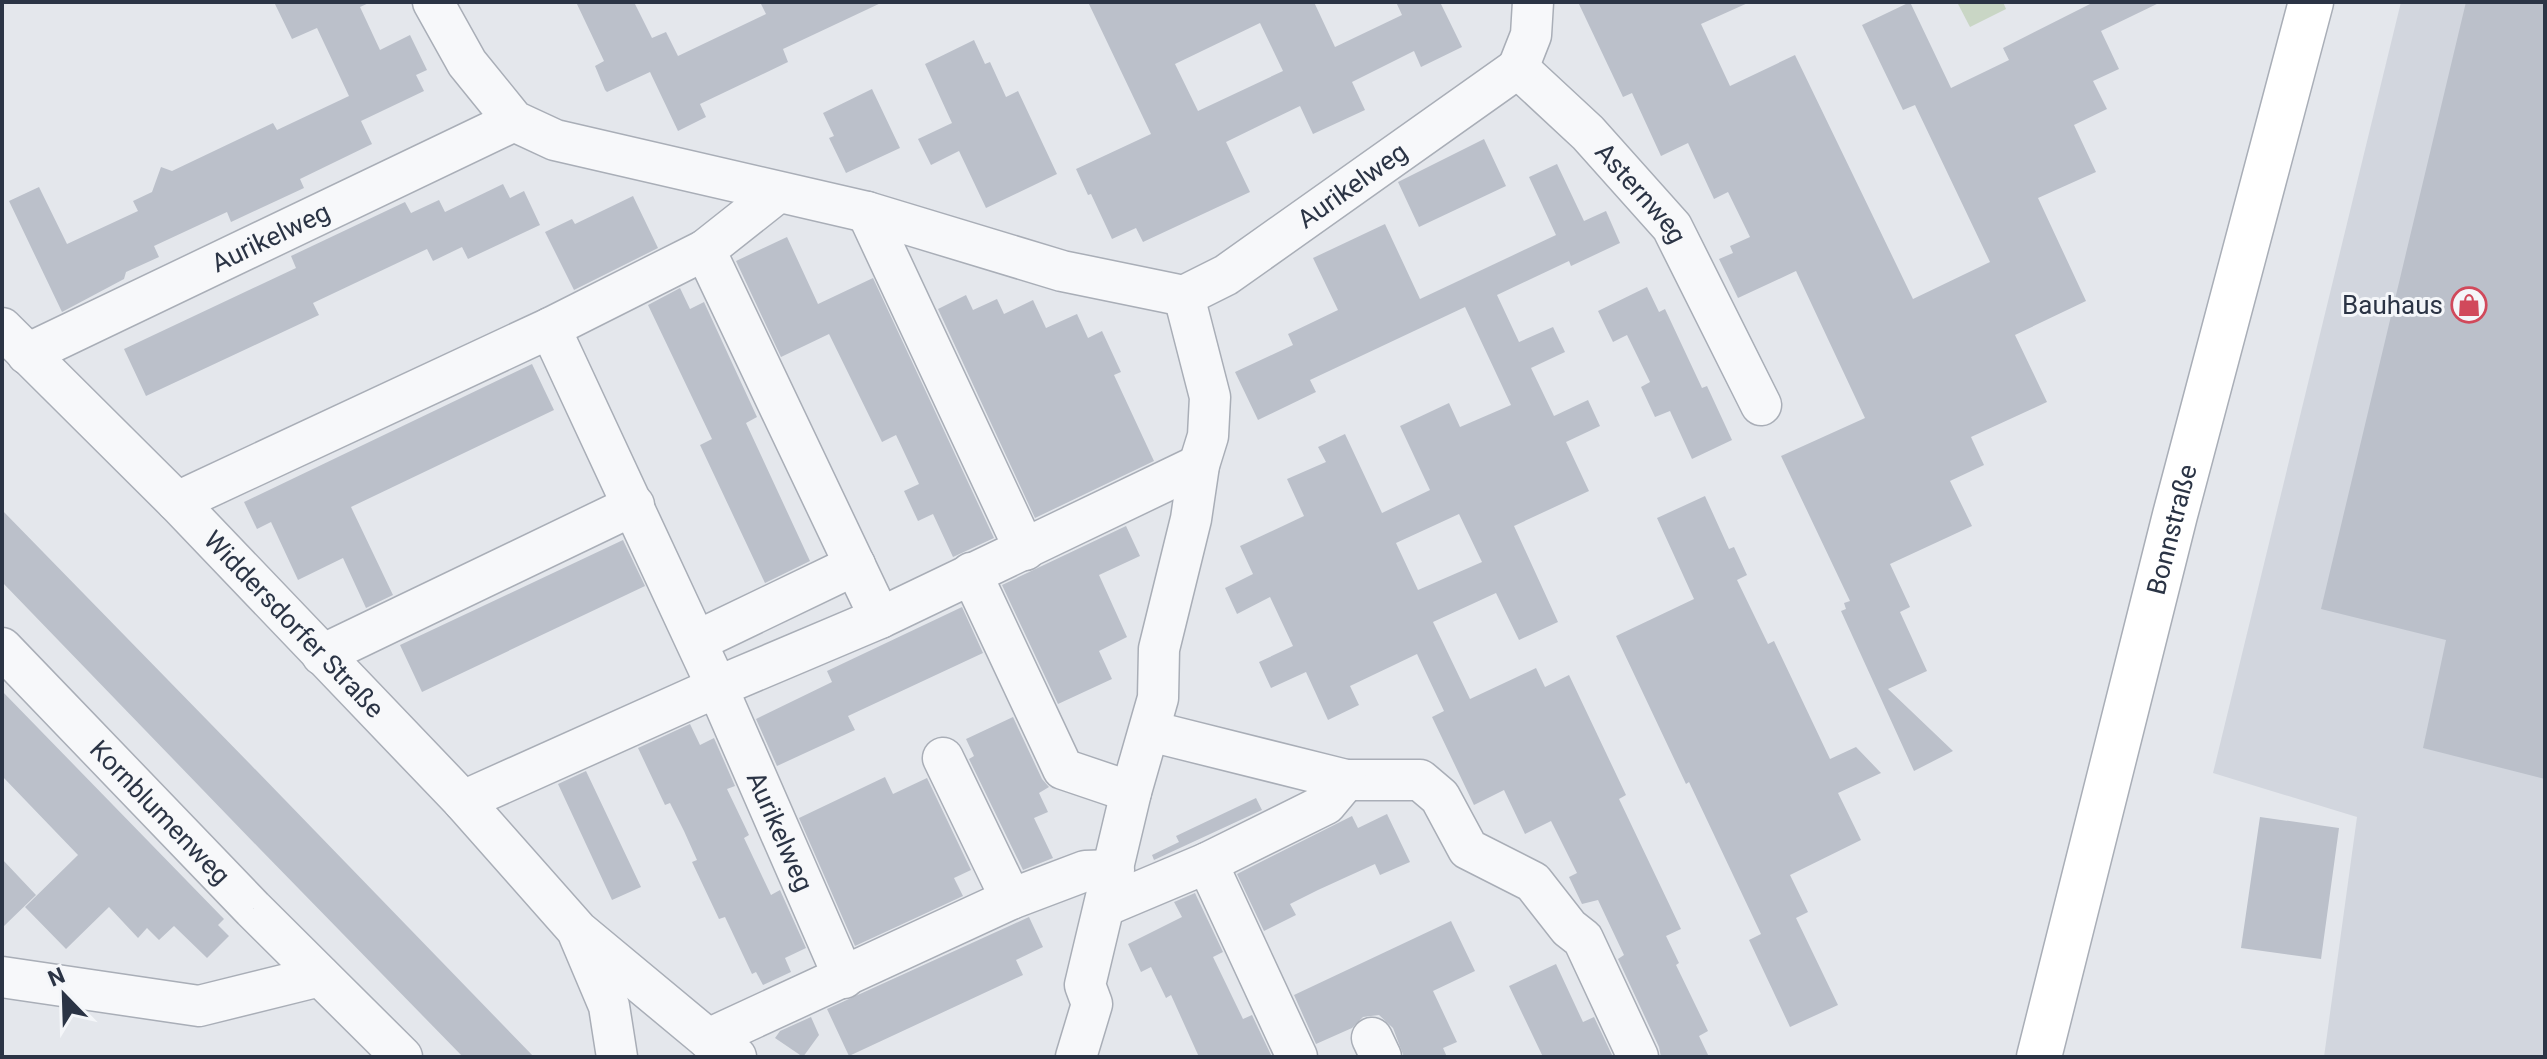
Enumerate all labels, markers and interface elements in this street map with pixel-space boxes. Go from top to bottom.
street label: Aurikelweg [1292,136,1413,234]
street label: Asternweg [1589,137,1693,248]
street label: Aurikelweg [207,196,334,278]
shop icon: Bauhaus [2450,286,2488,324]
place label: Bauhaus [2342,290,2443,320]
street label: Bonnstraße [2141,461,2203,598]
street label: Widdersdorfer Straße [198,525,390,724]
street label: Kornblumenweg [84,734,236,891]
street label: Aurikelweg [741,767,819,896]
north arrow [24,955,104,1035]
text: N [44,963,68,992]

